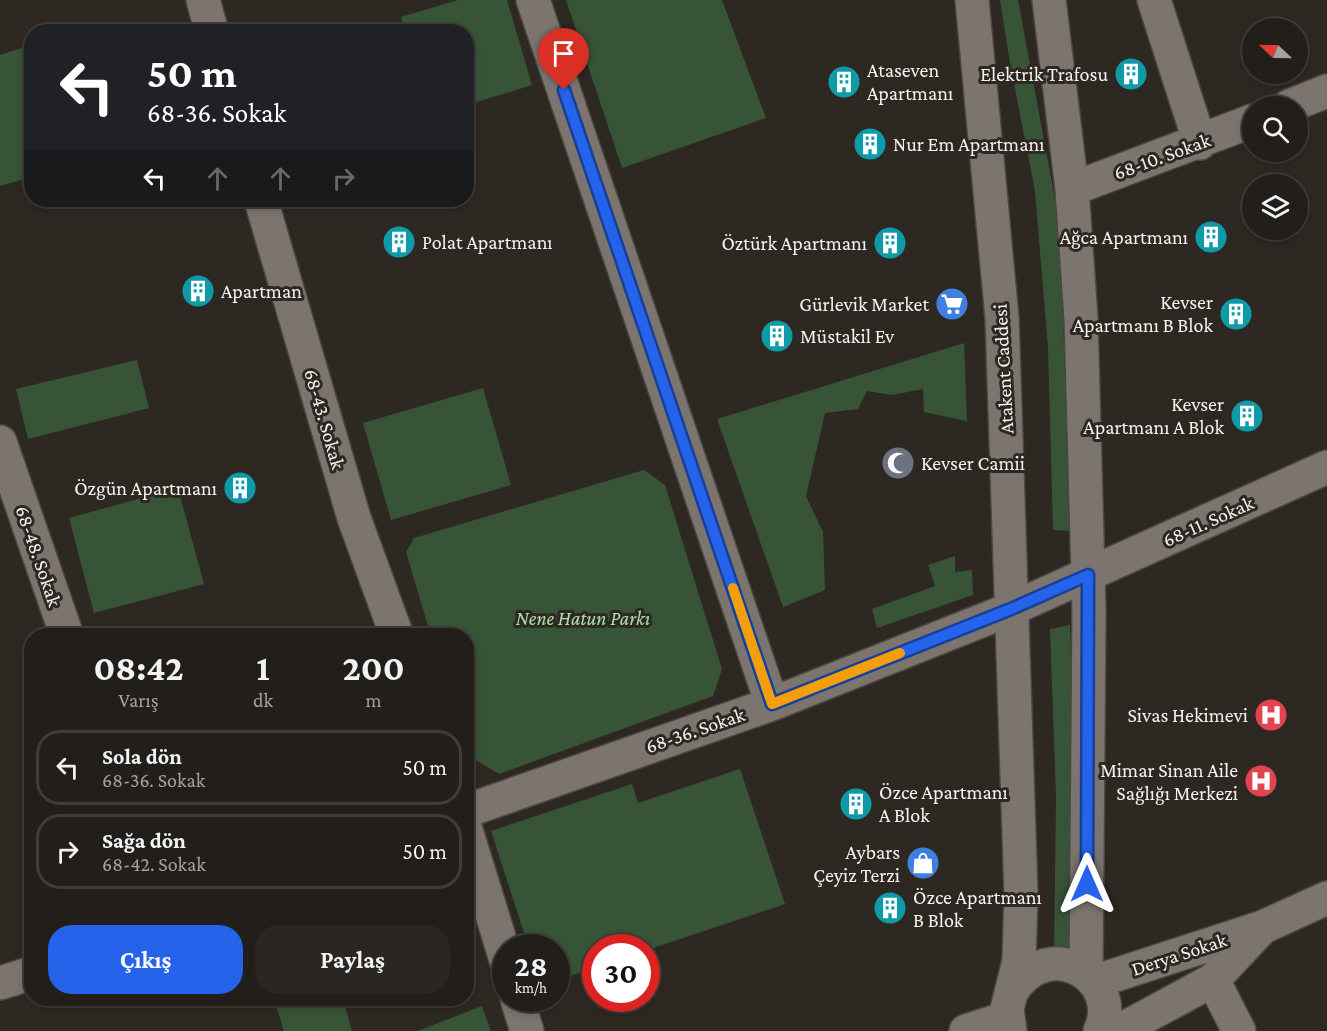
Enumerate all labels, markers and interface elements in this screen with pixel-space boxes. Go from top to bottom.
north arrow [1242,18,1308,84]
map controls [1242,18,1308,240]
pin [538,28,589,90]
icon: arrive [547,37,580,70]
icon: left [48,48,126,126]
text: 50 m [147,49,237,96]
building icon: Elektrik Trafosu [1113,56,1149,92]
place label: Ataseven Apartmanı [867,59,953,105]
place label: Elektrik Trafosu [980,63,1108,85]
building icon: Ataseven Apartmanı [826,64,862,100]
button: search [1242,96,1308,162]
text: 68-36. Sokak [147,98,286,128]
building icon: Nur Em Apartmanı [852,126,888,162]
street label: 68-10. Sokak [1111,128,1214,184]
place label: Nur Em Apartmanı [893,133,1044,156]
icon: left [138,162,171,195]
icon: ahead [201,162,234,195]
icon: ahead [264,162,297,195]
icon: right [327,162,360,195]
button: layers [1242,174,1308,240]
building icon: Ağca Apartmanı [1193,219,1229,255]
building icon: Polat Apartmanı [381,224,417,260]
building icon: Öztürk Apartmanı [872,225,908,261]
place label: Ağca Apartmanı [1060,226,1188,249]
place label: Polat Apartmanı [422,231,553,254]
place label: Öztürk Apartmanı [721,232,867,255]
building icon: Apartman [180,273,216,309]
place label: Apartman [221,280,302,303]
supermarket icon: Gürlevik Market [934,286,970,322]
place label: Kevser Apartmanı B Blok [1073,291,1213,337]
place label: Gürlevik Market [799,293,929,315]
building icon: Kevser Apartmanı B Blok [1218,296,1254,332]
street label: Atakent Caddesi [989,303,1017,435]
building icon: Müstakil Ev [759,318,795,354]
place label: Müstakil Ev [800,325,895,347]
street label: 68-43. Sokak [300,366,350,472]
place label: Kevser Apartmanı A Blok [1083,393,1224,439]
building icon: Kevser Apartmanı A Blok [1229,398,1265,434]
mosque icon: Kevser Camii [880,445,916,481]
place label: Kevser Camii [921,452,1025,474]
building icon: Özgün Apartmanı [222,470,258,506]
place label: Özgün Apartmanı [74,477,217,500]
street label: 68-11. Sokak [1159,491,1257,551]
street label: 68-48. Sokak [11,503,67,610]
park label: Nene Hatun Parkı [516,607,650,629]
text: 08:42 [93,648,184,688]
text: 1 [256,648,270,688]
text: 200 [343,648,405,688]
text: Varış [119,689,159,711]
text: dk [253,689,273,711]
text: m [366,689,382,711]
hospital icon: Sivas Hekimevi [1253,697,1289,733]
street label: 68-36. Sokak [643,703,748,757]
place label: Sivas Hekimevi [1127,704,1248,726]
text: Sola dön [102,744,182,769]
icon: left [51,751,84,784]
text: 50 m [402,755,447,780]
place label: Mimar Sinan Aile Sağlığı Merkezi [1100,759,1238,805]
hospital icon: Mimar Sinan Aile Sağlığı Merkezi [1243,763,1279,799]
text: 68-36. Sokak [102,769,205,791]
place label: Özce Apartmanı A Blok [879,781,1008,826]
building icon: Özce Apartmanı A Blok [838,786,874,822]
text: Sağa dön [102,828,186,853]
icon: right [51,835,84,868]
text: 50 m [402,839,447,864]
place label: Aybars Çeyiz Terzi [813,841,900,887]
shop icon: Aybars Çeyiz Terzi [905,845,941,881]
position arrow [1055,852,1119,916]
text: 68-42. Sokak [102,853,206,875]
place label: Özce Apartmanı B Blok [913,886,1042,931]
building icon: Özce Apartmanı B Blok [872,890,908,926]
button: Çıkış [48,925,243,994]
button: Paylaş [255,925,450,994]
street label: Derya Sokak [1129,928,1230,981]
speed limit sign: 30 [582,934,660,1012]
text: 28 [515,949,547,982]
text: km/h [515,980,547,996]

